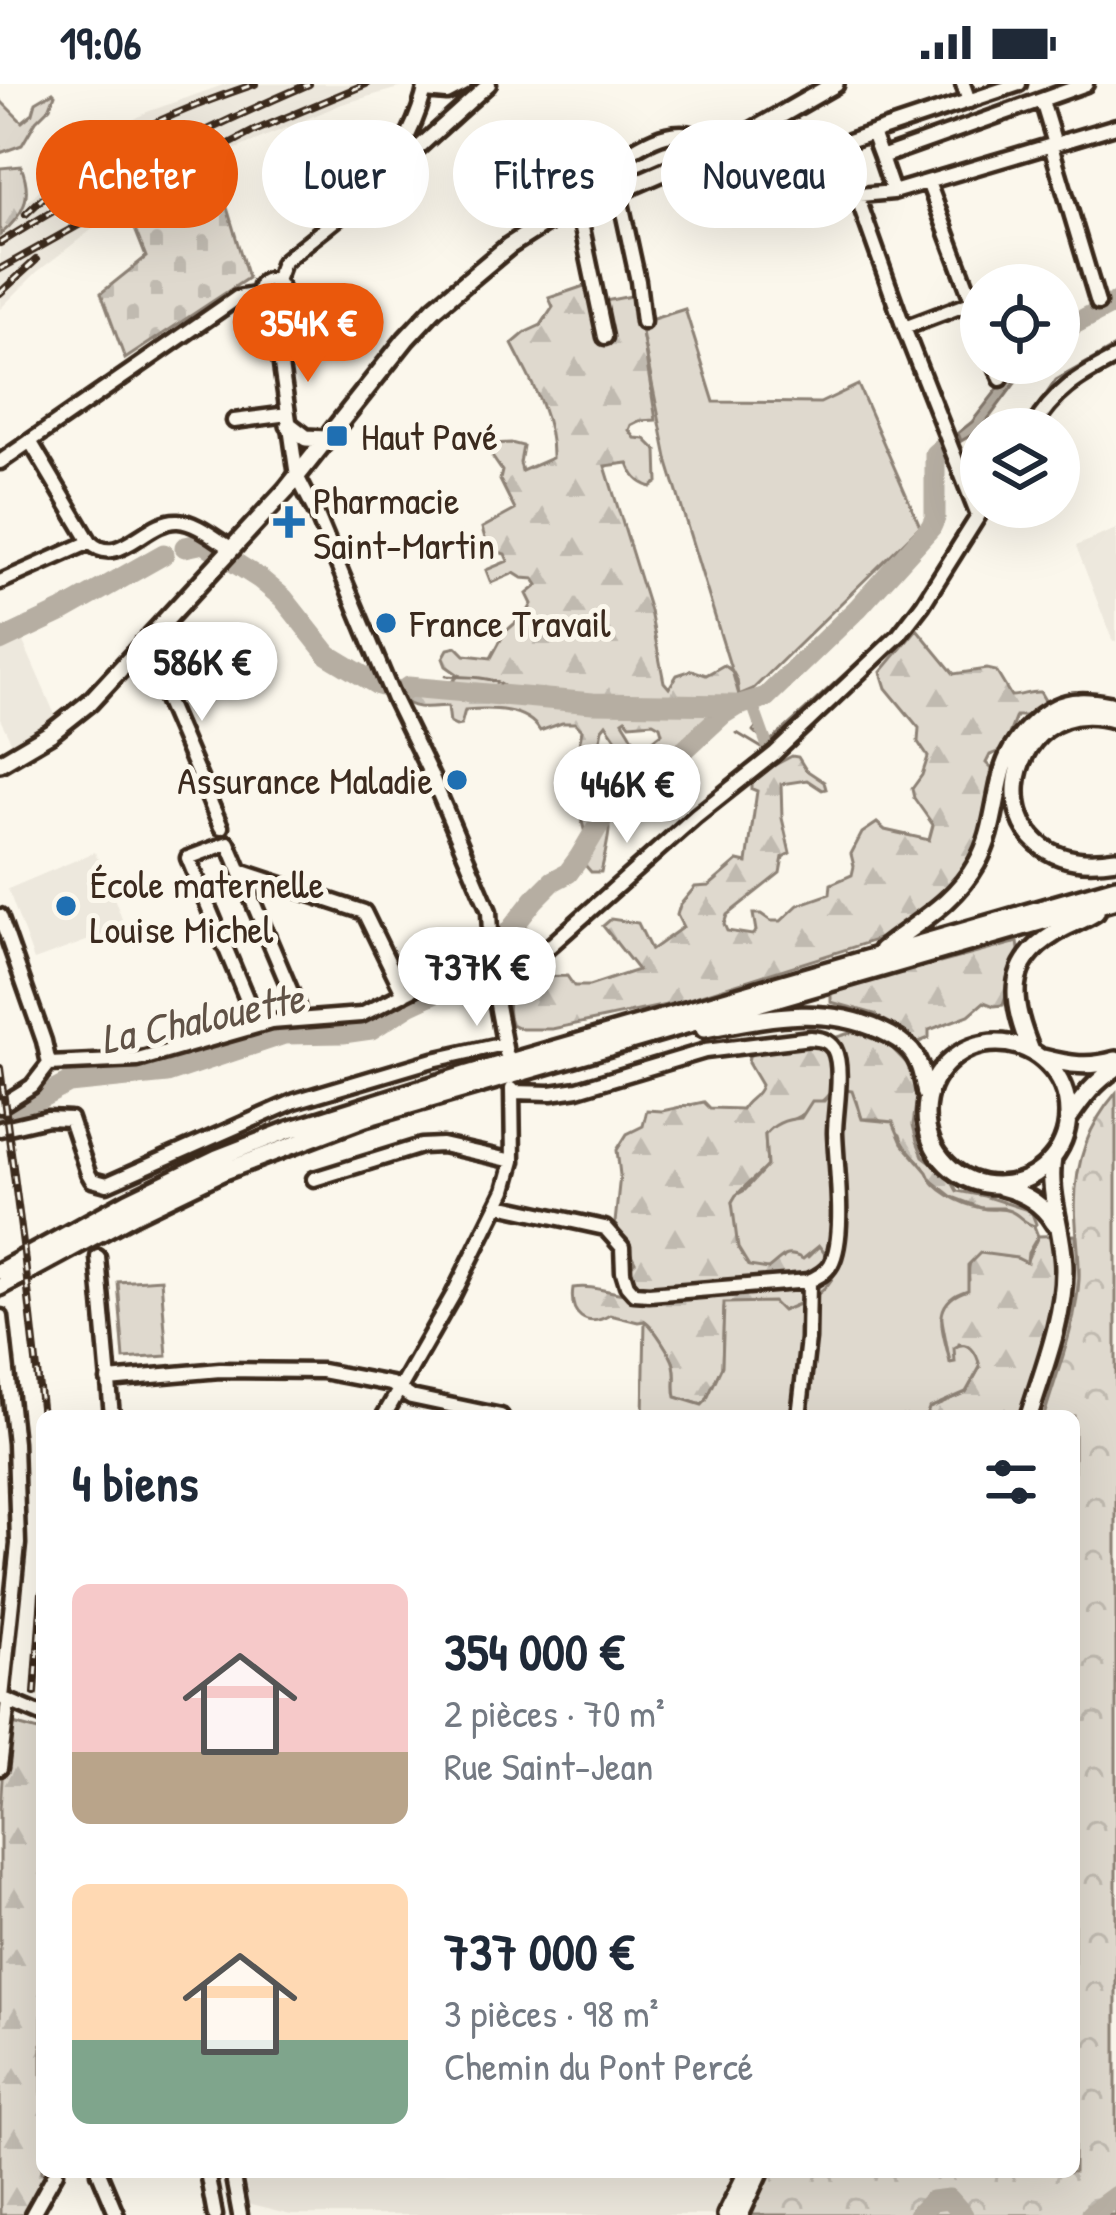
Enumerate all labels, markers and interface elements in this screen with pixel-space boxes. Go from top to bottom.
text: 19:06 [60,12,141,73]
chip: Acheter [36,120,238,228]
chip: Louer [262,120,429,228]
chip: Filtres [453,120,637,228]
chip: Nouveau [661,120,867,228]
map controls [960,264,1080,528]
button: locate [960,264,1080,384]
pin: 354K € [210,283,406,385]
text: 354K € [260,295,356,348]
button: layers [960,408,1080,528]
place label: Haut Pavé [361,409,498,462]
marker: Haut Pavé [324,423,350,449]
place label: Pharmacie Saint-Martin [313,473,495,571]
marker: Pharmacie Saint-Martin [276,509,302,535]
place label: France Travail [409,596,611,649]
marker: France Travail [373,610,399,636]
pin: 586K € [104,622,300,724]
text: 586K € [153,634,251,687]
pin: 446K € [529,744,725,846]
place label: Assurance Maladie [177,753,433,806]
text: 446K € [581,756,673,809]
marker: Assurance Maladie [444,767,470,793]
place label: École maternelle Louise Michel [90,857,324,955]
marker: École maternelle Louise Michel [53,893,79,919]
pin: 737K € [379,927,575,1029]
text: 737K € [425,939,529,992]
water label: La Chalouette [95,968,311,1067]
text: 4 biens [72,1448,198,1517]
icon: filters [978,1449,1044,1515]
text: 354 000 € [444,1617,624,1686]
icon: home [168,1632,312,1776]
text: 2 pièces · 70 m² [444,1686,665,1739]
text: Rue Saint-Jean [444,1739,653,1792]
text: 737 000 € [444,1917,634,1986]
icon: home [168,1932,312,2076]
text: 3 pièces · 98 m² [444,1986,658,2039]
text: Chemin du Pont Percé [444,2039,753,2092]

